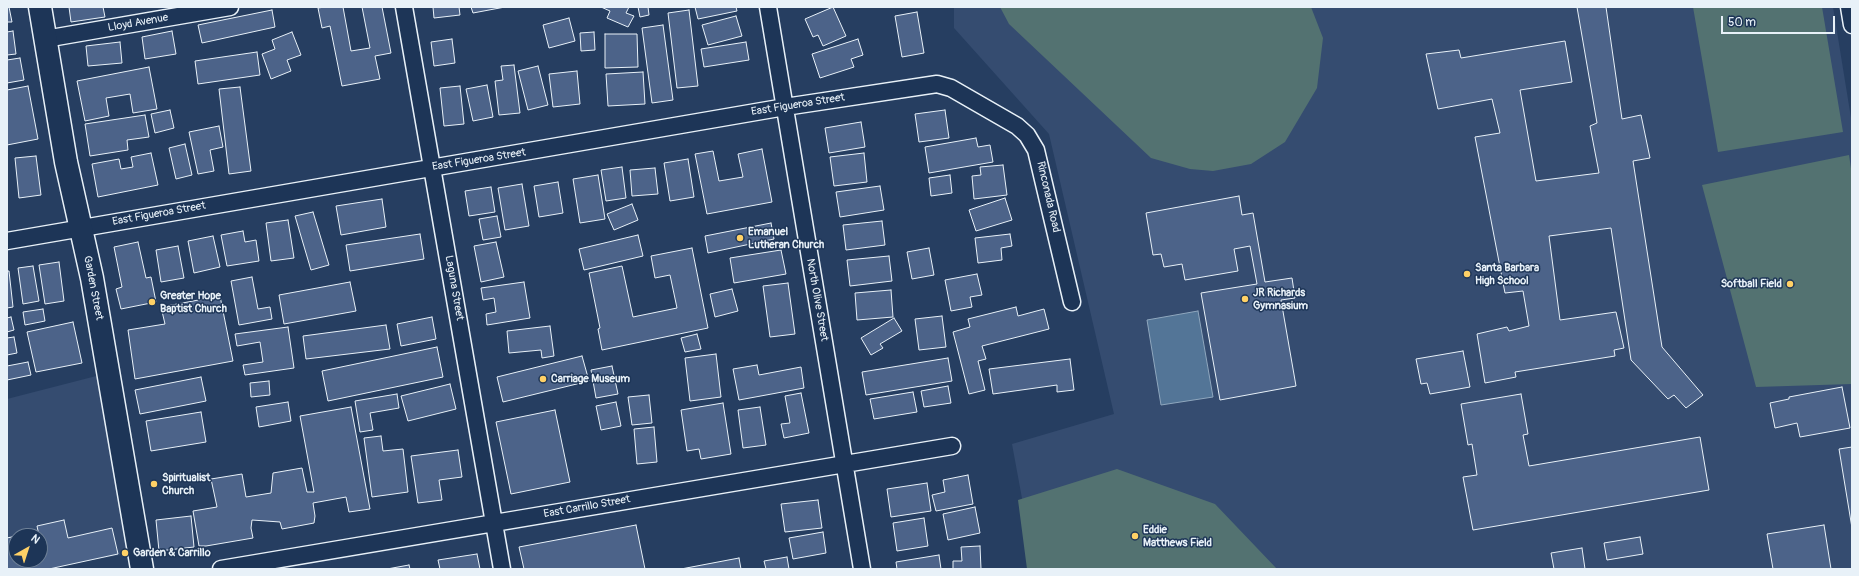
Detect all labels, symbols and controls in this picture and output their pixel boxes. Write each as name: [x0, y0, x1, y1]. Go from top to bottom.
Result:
scale bar: [1723, 8, 1837, 34]
street label: Lloyd Avenue: [107, 11, 169, 35]
text: 50 m: [1728, 15, 1756, 30]
street label: East Figueroa Street: [750, 91, 846, 119]
street label: East Figueroa Street: [431, 146, 527, 174]
street label: Rinconada Road: [1033, 160, 1063, 234]
street label: East Figueroa Street: [111, 199, 207, 229]
place label: Emanuel Lutheran Church: [748, 225, 824, 251]
marker: Emanuel Lutheran Church: [735, 233, 745, 243]
street label: Laguna Street: [442, 254, 466, 322]
street label: Garden Street: [80, 255, 106, 321]
street label: North Olive Street: [803, 258, 831, 342]
place label: Santa Barbara High School: [1475, 261, 1539, 287]
marker: Santa Barbara High School: [1462, 269, 1472, 279]
place label: Softball Field: [1721, 277, 1782, 291]
marker: Softball Field: [1785, 279, 1795, 289]
place label: JR Richards Gymnasium: [1253, 286, 1308, 312]
place label: Greater Hope Baptist Church: [160, 289, 227, 315]
marker: JR Richards Gymnasium: [1240, 294, 1250, 304]
marker: Greater Hope Baptist Church: [147, 297, 157, 307]
place label: Carriage Museum: [551, 372, 630, 386]
marker: Carriage Museum: [538, 374, 548, 384]
place label: Spiritualist Church: [162, 471, 210, 497]
marker: Spiritualist Church: [149, 479, 159, 489]
street label: East Carrillo Street: [543, 493, 631, 521]
place label: Eddie Matthews Field: [1143, 523, 1212, 549]
north arrow: [8, 528, 48, 568]
marker: Eddie Matthews Field: [1130, 531, 1140, 541]
text: N: [28, 532, 42, 546]
place label: Garden & Carrillo: [133, 546, 211, 560]
marker: Garden & Carrillo: [120, 548, 130, 558]

